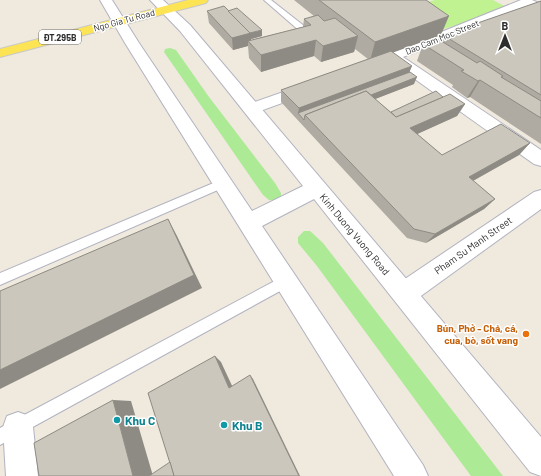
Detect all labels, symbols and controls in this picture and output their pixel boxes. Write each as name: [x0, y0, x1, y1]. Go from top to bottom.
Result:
street label: Ngo Gia Tu Road: [92, 7, 156, 33]
north arrow: [485, 16, 525, 56]
street label: Dao Cam Moc Street: [404, 17, 480, 57]
text: B: [502, 19, 509, 32]
road number: ĐT.295B: [39, 30, 81, 44]
street label: Kinh Duong Vuong Road: [317, 191, 393, 277]
street label: Pham Su Manh Street: [432, 213, 515, 276]
place label: Bún, Phở - Chả, cá, cua, bò, sốt vang: [437, 322, 518, 346]
marker: Bún, Phở - Chả, cá, cua, bò, sốt vang: [521, 329, 531, 339]
place label: Khu C: [125, 413, 155, 427]
marker: Khu C: [112, 415, 122, 425]
place label: Khu B: [232, 418, 262, 432]
marker: Khu B: [219, 420, 229, 430]

